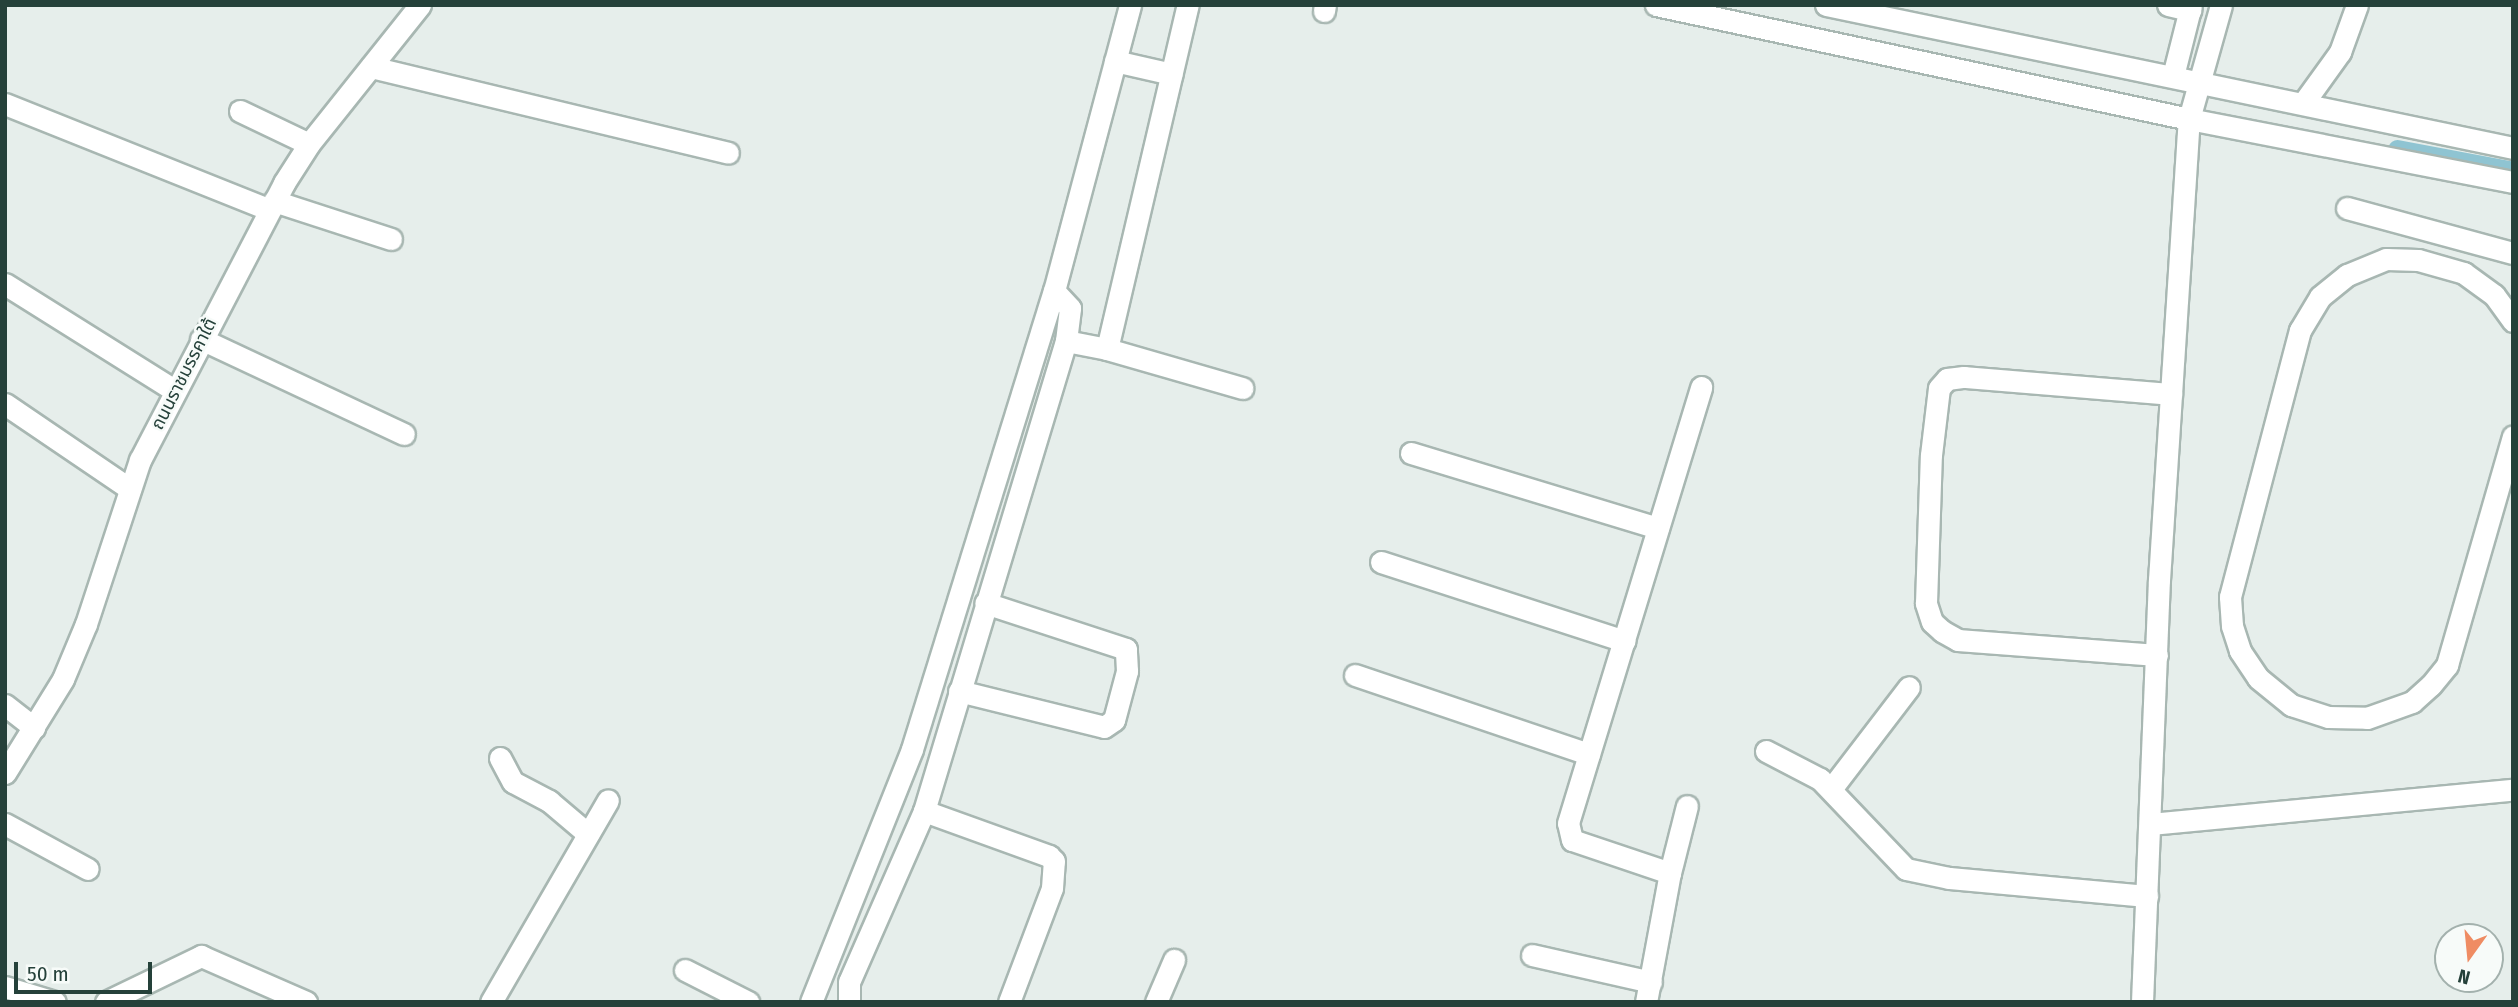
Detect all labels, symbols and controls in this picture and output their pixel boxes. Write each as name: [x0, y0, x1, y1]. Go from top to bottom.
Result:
street label: ถนนราชมรรคาใต้: [147, 315, 221, 433]
north arrow: [2434, 923, 2504, 993]
scale bar: [18, 948, 156, 992]
text: 50 m: [27, 961, 69, 987]
text: N: [2455, 964, 2472, 989]

